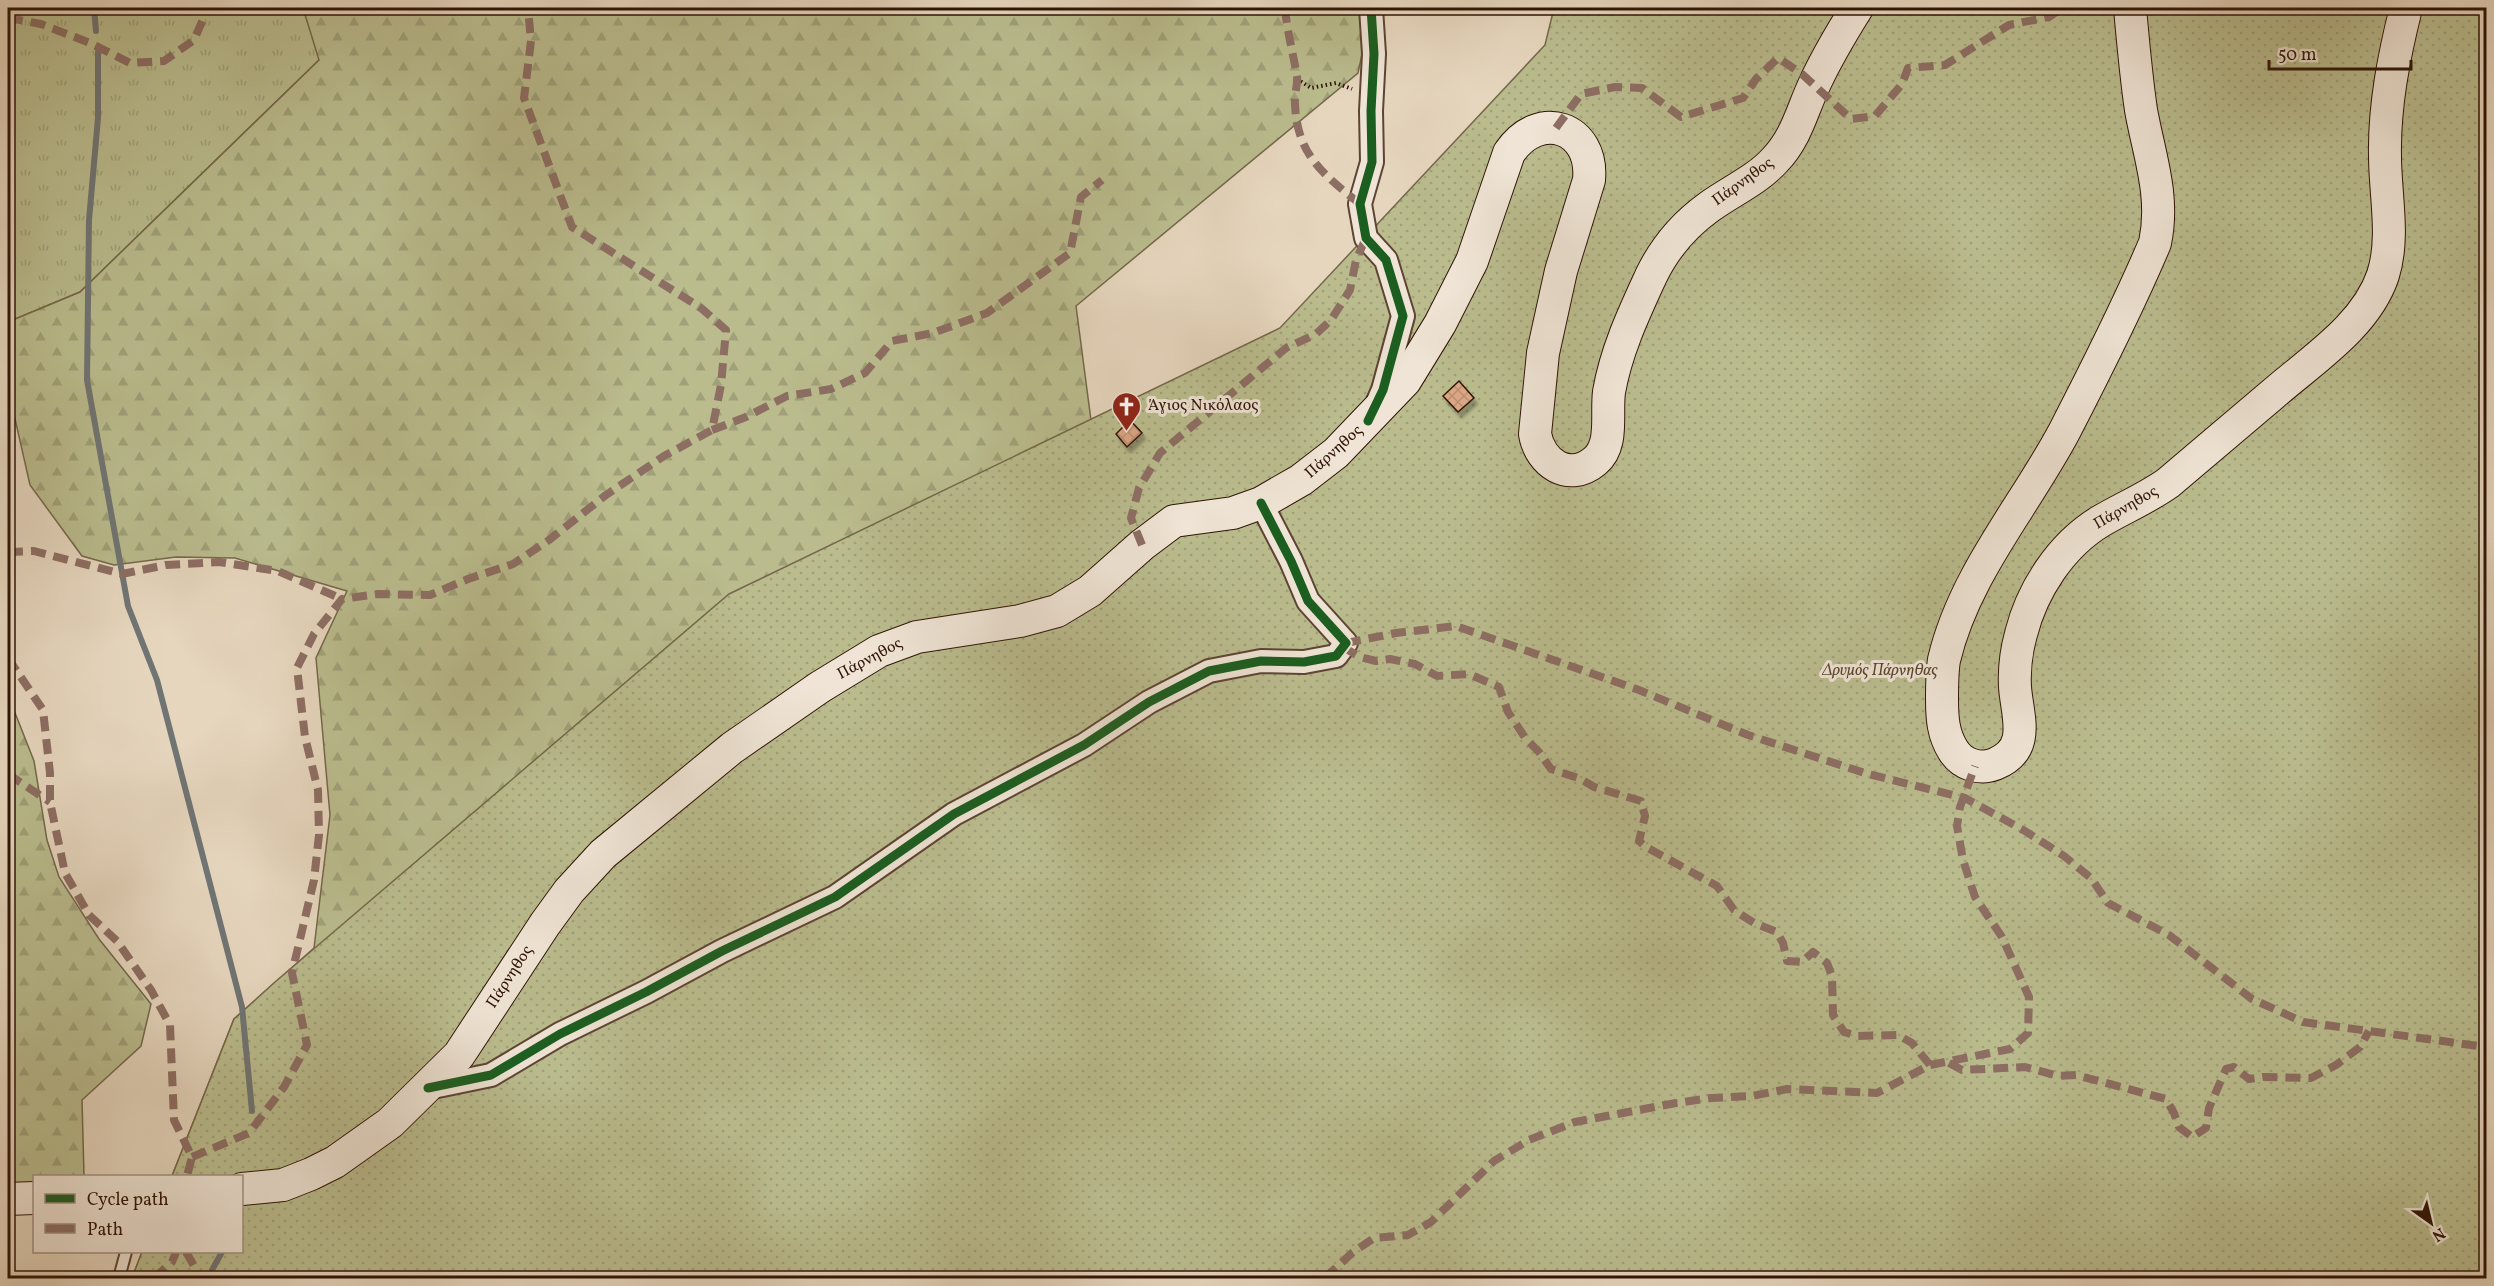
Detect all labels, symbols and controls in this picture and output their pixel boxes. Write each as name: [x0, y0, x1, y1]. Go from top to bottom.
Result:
scale bar: [2269, 33, 2412, 71]
text: 50 m: [2278, 43, 2317, 68]
street label: Πάρνηθος: [1708, 152, 1778, 212]
church icon: Άγιος Νικόλαος: [1111, 390, 1143, 432]
place label: Άγιος Νικόλαος: [1148, 395, 1258, 417]
street label: Πάρνηθος: [1300, 420, 1368, 484]
street label: Πάρνηθος: [2090, 481, 2162, 535]
street label: Πάρνηθος: [834, 633, 906, 685]
park label: Δρυμός Πάρνηθας: [1821, 660, 1938, 682]
street label: Πάρνηθος: [481, 941, 539, 1013]
legend: [33, 1175, 243, 1253]
text: Cycle path: [87, 1188, 169, 1213]
north arrow: [2401, 1193, 2461, 1253]
text: Path: [87, 1218, 123, 1243]
text: N: [2427, 1221, 2449, 1246]

